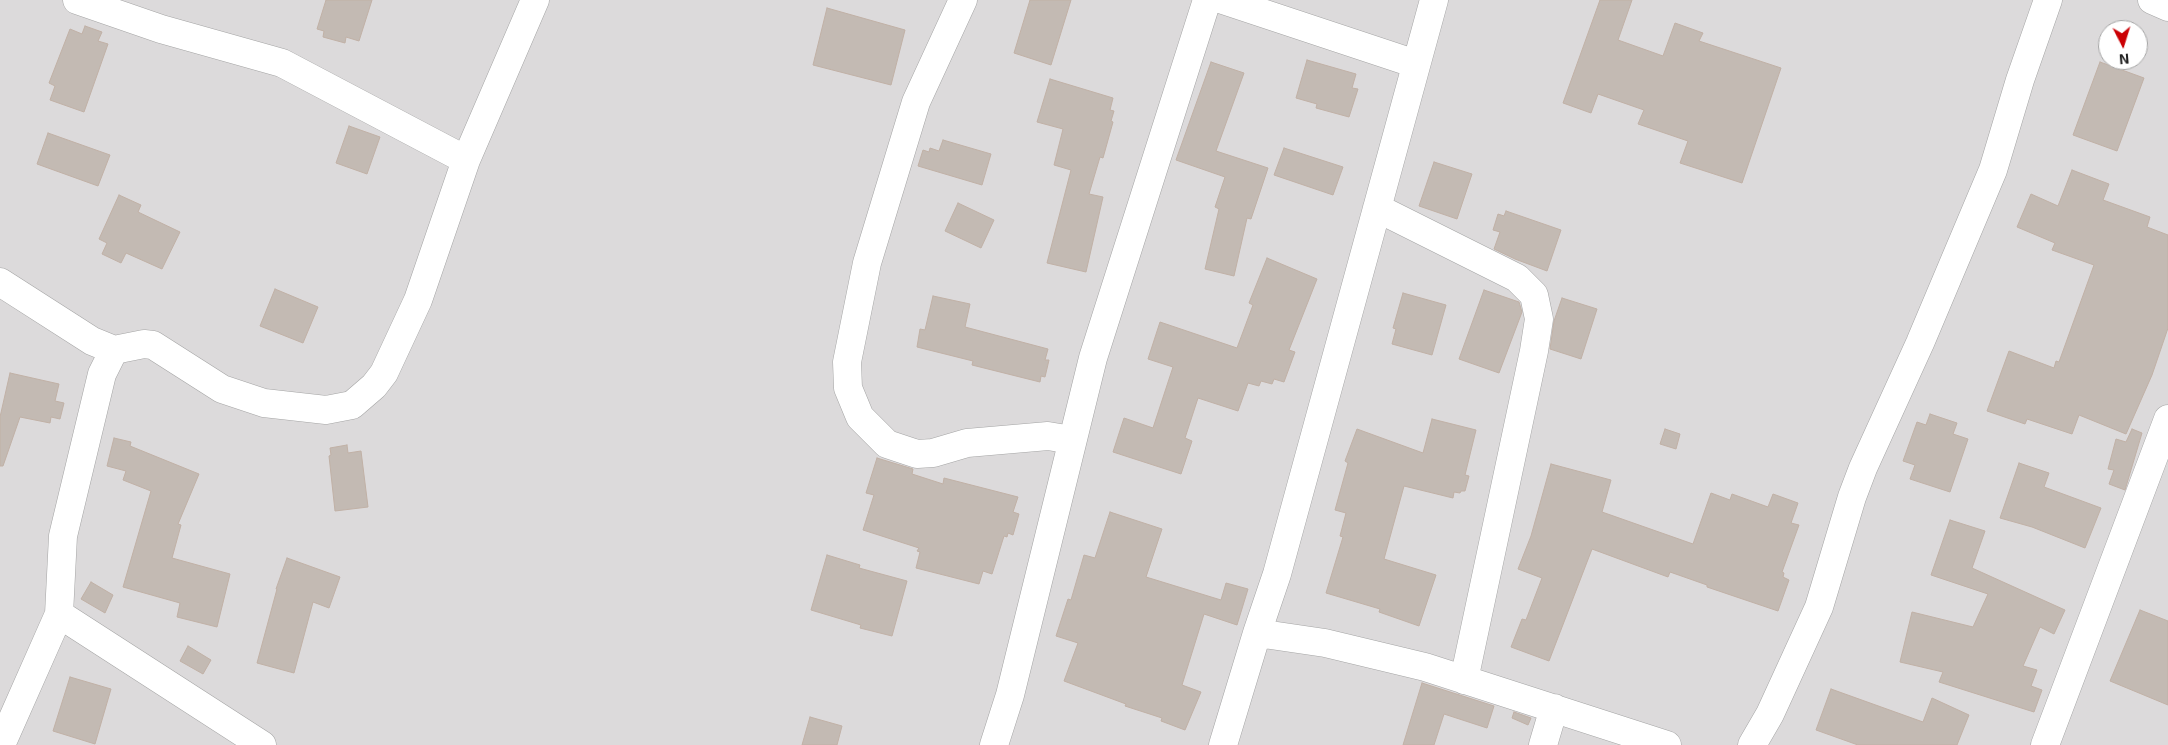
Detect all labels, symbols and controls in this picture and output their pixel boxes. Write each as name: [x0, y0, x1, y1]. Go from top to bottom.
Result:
north arrow: [2098, 20, 2148, 70]
text: N: [2118, 51, 2130, 68]

